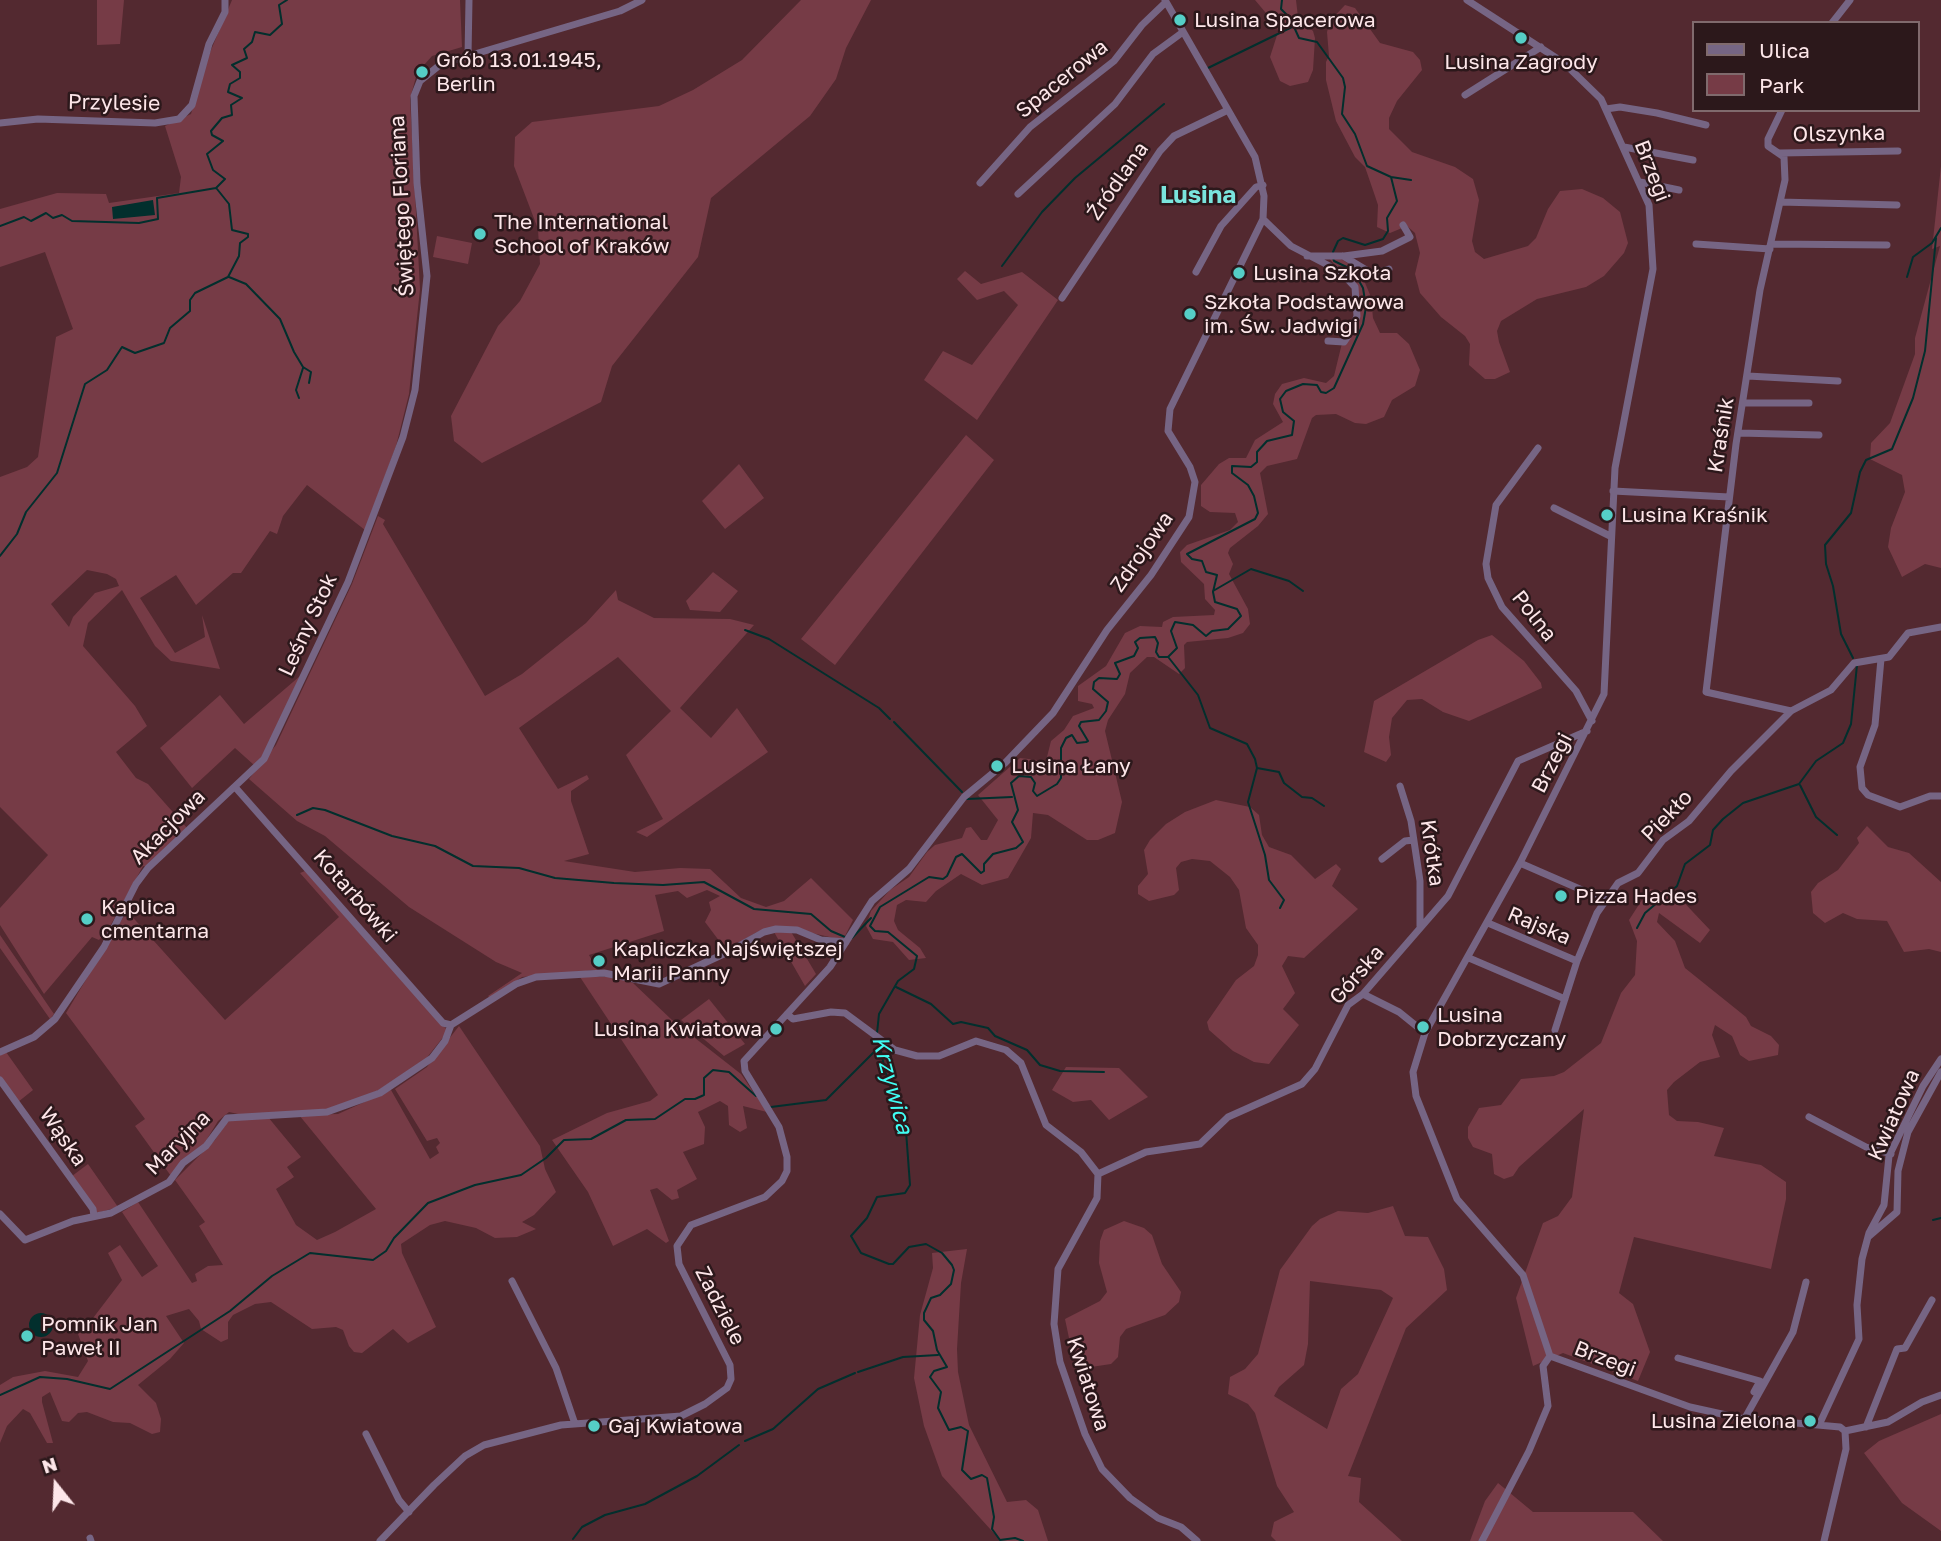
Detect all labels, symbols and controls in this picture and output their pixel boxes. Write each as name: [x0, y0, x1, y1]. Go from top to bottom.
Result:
place label: Lusina Spacerowa: [1194, 7, 1376, 33]
marker: Lusina Spacerowa: [1172, 12, 1188, 28]
legend: [1692, 21, 1920, 112]
marker: Lusina Zagrody: [1513, 30, 1529, 46]
street label: Spacerowa: [1011, 34, 1113, 124]
text: Ulica: [1759, 37, 1810, 63]
place label: Grób 13.01.1945, Berlin: [436, 47, 602, 97]
place label: Lusina Zagrody: [1444, 49, 1598, 75]
marker: Grób 13.01.1945, Berlin: [414, 64, 430, 80]
text: Park: [1759, 72, 1804, 98]
street label: Przylesie: [68, 90, 160, 116]
street label: Świętego Floriana: [385, 115, 419, 297]
street label: Olszynka: [1793, 121, 1885, 147]
street label: Źródlana: [1082, 137, 1154, 225]
street label: Brzegi: [1629, 137, 1675, 205]
district label: Lusina: [1160, 181, 1236, 209]
place label: The International School of Kraków: [494, 209, 669, 259]
marker: The International School of Kraków: [472, 226, 488, 242]
place label: Lusina Szkoła: [1253, 260, 1391, 286]
marker: Lusina Szkoła: [1231, 265, 1247, 281]
place label: Szkoła Podstawowa im. Św. Jadwigi: [1204, 289, 1404, 339]
marker: Szkoła Podstawowa im. Św. Jadwigi: [1182, 306, 1198, 322]
street label: Kraśnik: [1703, 396, 1739, 474]
place label: Lusina Kraśnik: [1621, 502, 1768, 528]
street label: Zdrojowa: [1105, 507, 1179, 597]
marker: Lusina Kraśnik: [1599, 507, 1615, 523]
street label: Leśny Stok: [273, 570, 343, 680]
street label: Polna: [1506, 586, 1562, 646]
street label: Brzegi: [1526, 729, 1578, 797]
place label: Lusina Łany: [1011, 753, 1131, 779]
marker: Lusina Łany: [989, 758, 1005, 774]
street label: Akacjowa: [125, 784, 211, 870]
street label: Piekło: [1636, 785, 1698, 847]
street label: Krótka: [1415, 818, 1449, 888]
street label: Kotarbówki: [308, 844, 402, 948]
place label: Pizza Hades: [1575, 883, 1697, 909]
marker: Pizza Hades: [1553, 888, 1569, 904]
place label: Kaplica cmentarna: [101, 894, 209, 944]
street label: Rajska: [1504, 901, 1574, 951]
marker: Kaplica cmentarna: [79, 911, 95, 927]
place label: Kapliczka Najświętszej Marii Panny: [613, 936, 843, 986]
street label: Górska: [1324, 940, 1390, 1010]
marker: Kapliczka Najświętszej Marii Panny: [591, 953, 607, 969]
place label: Lusina Dobrzyczany: [1437, 1002, 1566, 1052]
place label: Lusina Kwiatowa: [594, 1016, 762, 1042]
marker: Lusina Dobrzyczany: [1415, 1019, 1431, 1035]
marker: Lusina Kwiatowa: [768, 1021, 784, 1037]
water label: Krzywica: [866, 1033, 918, 1137]
street label: Kwiatowa: [1863, 1065, 1925, 1165]
street label: Wąska: [34, 1103, 92, 1171]
street label: Maryjna: [140, 1105, 216, 1181]
street label: Zadziele: [690, 1263, 750, 1349]
place label: Pomnik Jan Paweł II: [41, 1311, 158, 1361]
marker: Pomnik Jan Paweł II: [19, 1328, 35, 1344]
street label: Kwiatowa: [1061, 1334, 1115, 1434]
street label: Brzegi: [1571, 1336, 1639, 1382]
place label: Lusina Zielona: [1651, 1408, 1796, 1434]
place label: Gaj Kwiatowa: [608, 1413, 743, 1439]
marker: Lusina Zielona: [1802, 1413, 1818, 1429]
marker: Gaj Kwiatowa: [586, 1418, 602, 1434]
north arrow: [21, 1450, 91, 1520]
text: N: [39, 1451, 60, 1478]

